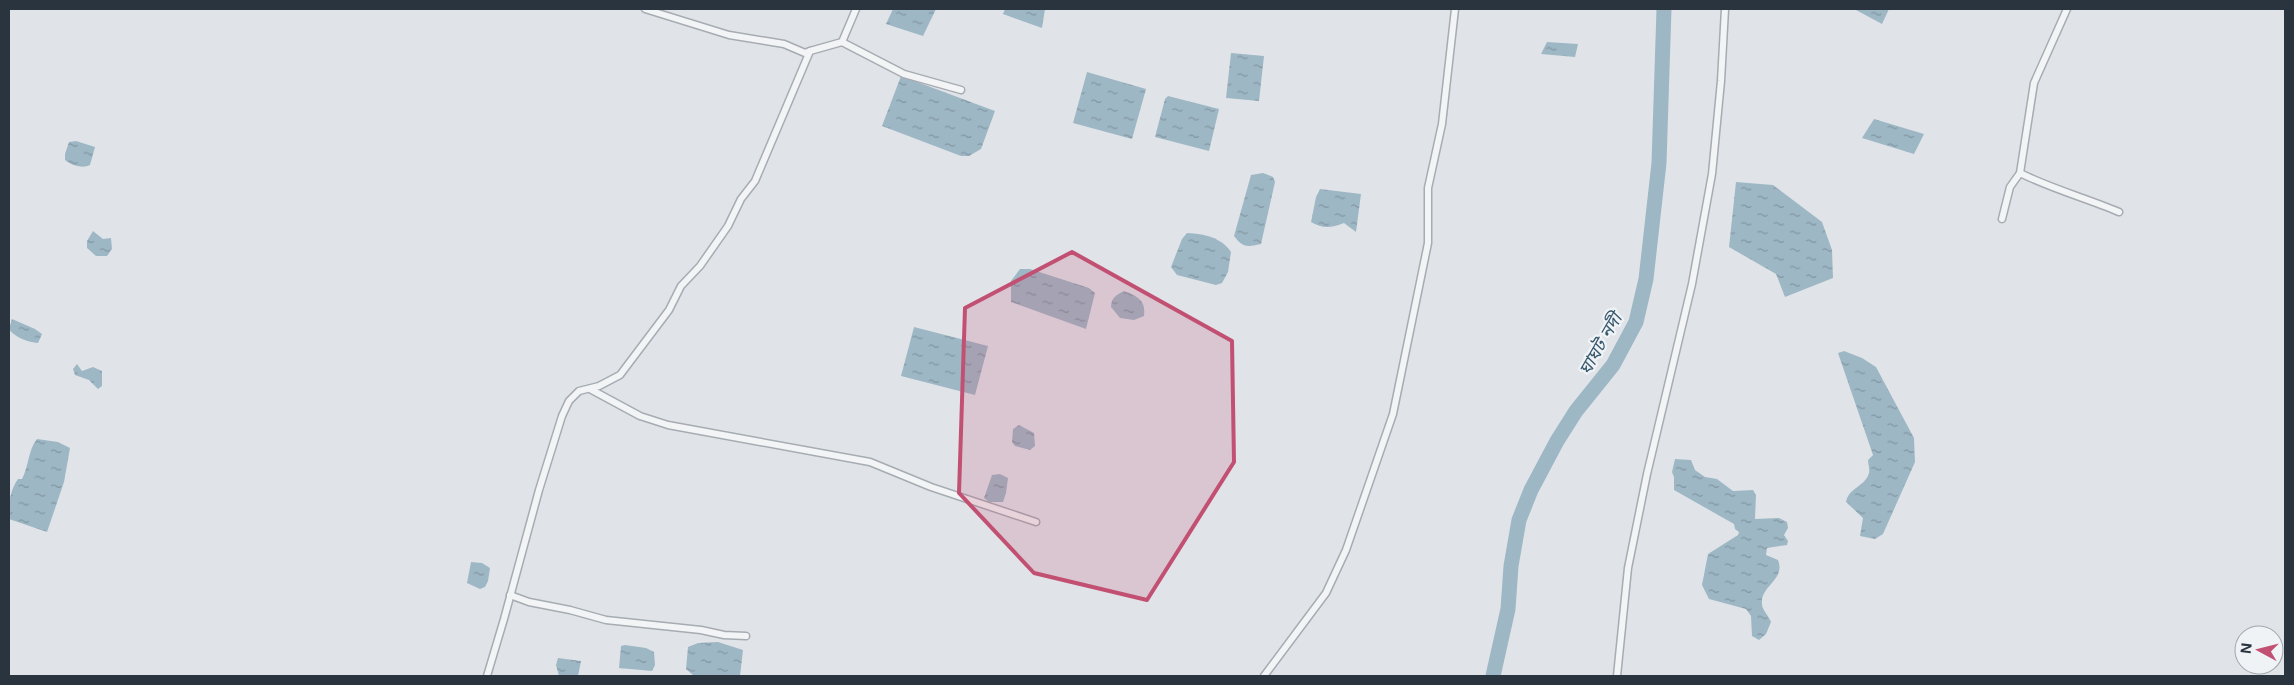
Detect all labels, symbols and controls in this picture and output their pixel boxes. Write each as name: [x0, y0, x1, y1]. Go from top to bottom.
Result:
water label: ঘাঘট নদী: [1574, 307, 1628, 379]
north arrow: [2234, 625, 2284, 675]
text: N: [2237, 642, 2255, 655]

